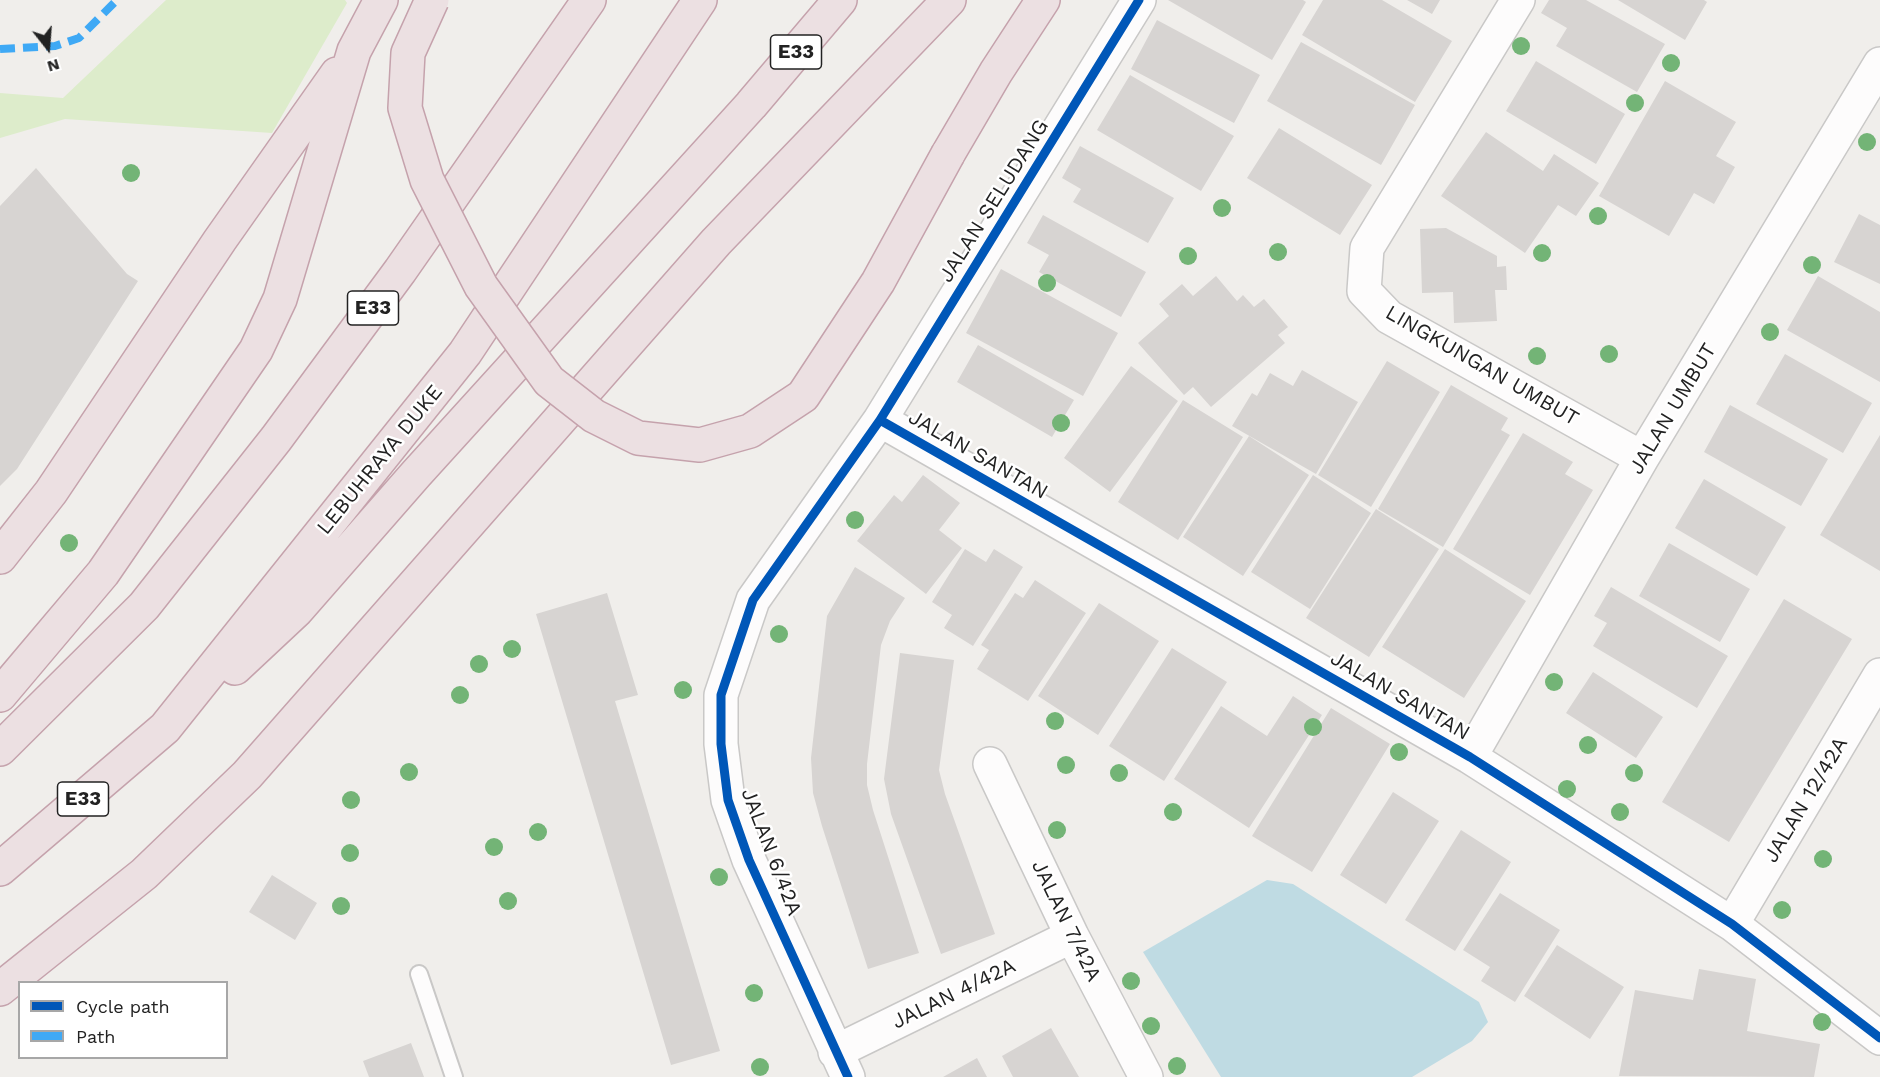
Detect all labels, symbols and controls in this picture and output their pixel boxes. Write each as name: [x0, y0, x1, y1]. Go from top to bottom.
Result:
north arrow: [18, 18, 78, 78]
road number: E33: [770, 35, 822, 69]
text: N: [45, 55, 62, 77]
street label: JALAN SELUDANG: [934, 115, 1054, 287]
road number: E33: [348, 291, 398, 325]
street label: LINGKUNGAN UMBUT: [1381, 300, 1583, 432]
street label: JALAN UMBUT: [1624, 339, 1722, 479]
street label: LEBUHRAYA DUKE: [312, 380, 448, 540]
street label: JALAN SANTAN: [904, 405, 1052, 505]
street label: JALAN SANTAN: [1326, 646, 1474, 746]
street label: JALAN 12/42A: [1759, 733, 1853, 867]
road number: E33: [58, 782, 109, 816]
street label: JALAN 6/42A: [735, 785, 807, 919]
street label: JALAN 7/42A: [1026, 856, 1106, 986]
street label: JALAN 4/42A: [888, 953, 1020, 1035]
legend: [18, 981, 228, 1059]
text: Cycle path: [76, 996, 170, 1017]
text: Path: [76, 1026, 116, 1047]

